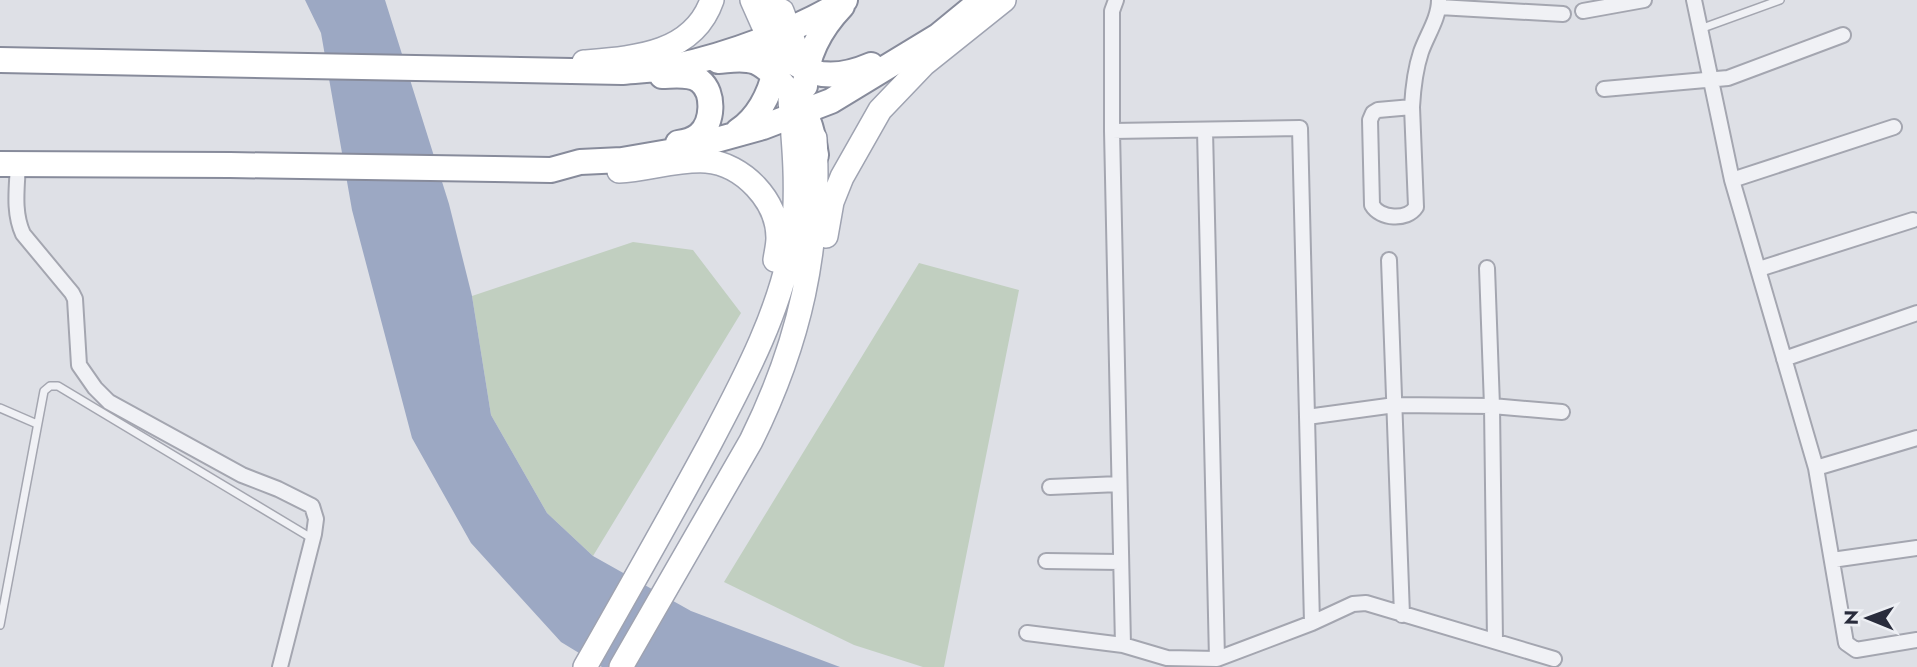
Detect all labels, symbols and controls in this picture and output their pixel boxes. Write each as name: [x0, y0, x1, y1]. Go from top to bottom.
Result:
north arrow: [1833, 583, 1903, 653]
text: N: [1838, 610, 1865, 625]

